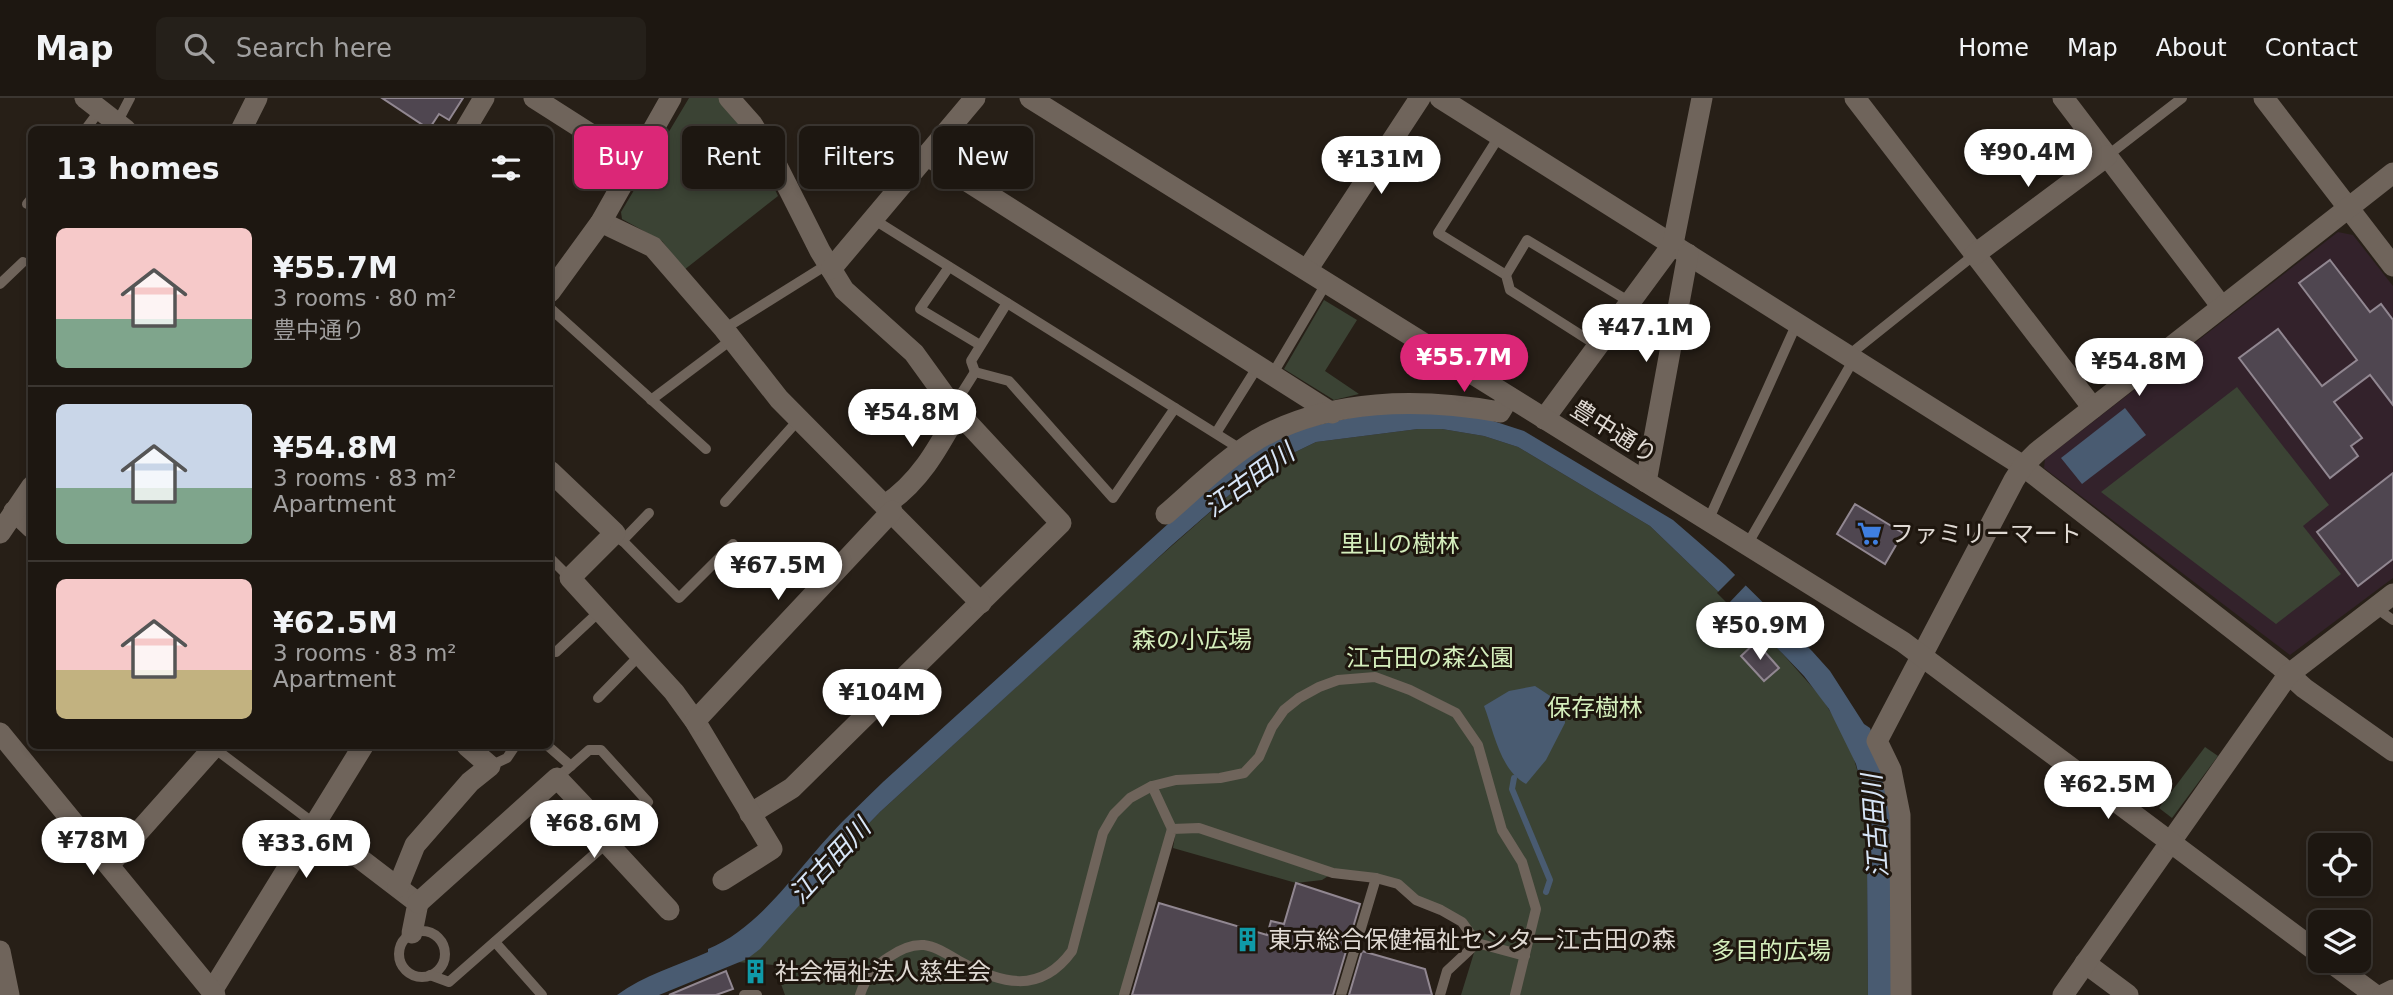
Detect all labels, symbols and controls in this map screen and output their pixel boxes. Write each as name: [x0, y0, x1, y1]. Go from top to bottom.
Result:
search box: [156, 17, 646, 80]
text: Map: [35, 29, 114, 68]
icon: search: [180, 29, 218, 67]
text: Search here: [236, 33, 392, 63]
text: Home: [1958, 34, 2029, 62]
text: Map: [2067, 34, 2118, 62]
text: About: [2156, 34, 2227, 62]
text: Contact: [2265, 34, 2358, 62]
chip: Buy: [574, 126, 668, 189]
chip: Rent: [682, 126, 785, 189]
chip: Filters: [799, 126, 919, 189]
chip: New: [933, 126, 1033, 189]
pin: ¥90.4M: [1971, 130, 2085, 189]
pin: ¥131M: [1332, 136, 1430, 196]
text: ¥90.4M: [1980, 139, 2076, 165]
text: ¥131M: [1338, 146, 1424, 172]
icon: filters: [487, 149, 525, 187]
text: 13 homes: [56, 151, 220, 186]
text: ¥55.7M: [273, 250, 398, 285]
icon: home: [112, 256, 196, 340]
text: 3 rooms · 80 m²: [273, 285, 457, 311]
pin: ¥47.1M: [1589, 304, 1703, 364]
text: ¥47.1M: [1598, 314, 1694, 340]
text: 豊中通り: [273, 317, 365, 343]
pin: ¥55.7M: [1407, 334, 1521, 394]
pin: ¥54.8M: [2082, 338, 2196, 398]
text: ¥55.7M: [1416, 344, 1512, 370]
text: ¥54.8M: [2091, 348, 2187, 374]
pin: ¥54.8M: [855, 390, 969, 449]
street label: 豊中通り: [1566, 395, 1662, 469]
text: ¥54.8M: [864, 399, 960, 425]
text: ¥54.8M: [273, 430, 398, 465]
icon: home: [112, 432, 196, 516]
water label: 江古田川: [1198, 436, 1302, 523]
text: 3 rooms · 83 m²: [273, 465, 457, 491]
text: Apartment: [273, 491, 396, 517]
supermarket icon: ファミリーマート: [1856, 520, 1884, 548]
place label: ファミリーマート: [1890, 520, 2082, 548]
park label: 里山の樹林: [1340, 530, 1460, 558]
pin: ¥67.5M: [721, 542, 835, 602]
text: ¥67.5M: [730, 552, 826, 578]
pin: ¥50.9M: [1703, 602, 1817, 662]
text: ¥62.5M: [273, 605, 398, 640]
icon: home: [112, 607, 196, 691]
text: ¥50.9M: [1712, 612, 1808, 638]
park label: 森の小広場: [1132, 626, 1252, 654]
text: 3 rooms · 83 m²: [273, 640, 457, 666]
park label: 江古田の森公園: [1346, 644, 1514, 672]
text: Apartment: [273, 666, 396, 692]
pin: ¥104M: [833, 670, 931, 729]
text: ¥104M: [839, 679, 925, 705]
park label: 保存樹林: [1547, 694, 1643, 722]
pin: ¥62.5M: [2051, 762, 2165, 821]
water label: 江古田川: [1856, 770, 1894, 879]
text: ¥62.5M: [2060, 771, 2156, 797]
pin: ¥68.6M: [537, 800, 651, 860]
text: ¥68.6M: [546, 810, 642, 836]
water label: 江古田川: [784, 811, 878, 909]
pin: ¥78M: [52, 818, 134, 877]
pin: ¥33.6M: [249, 820, 363, 880]
text: ¥78M: [58, 827, 128, 853]
text: ¥33.6M: [258, 830, 354, 856]
map controls: [2308, 833, 2371, 973]
button: locate: [2308, 833, 2371, 896]
button: layers: [2308, 910, 2371, 973]
building icon: 東京総合保健福祉センター江古田の森: [1234, 926, 1262, 954]
place label: 東京総合保健福祉センター江古田の森: [1268, 926, 1676, 954]
park label: 多目的広場: [1711, 937, 1831, 965]
building icon: 社会福祉法人慈生会: [741, 958, 769, 986]
place label: 社会福祉法人慈生会: [775, 958, 991, 986]

